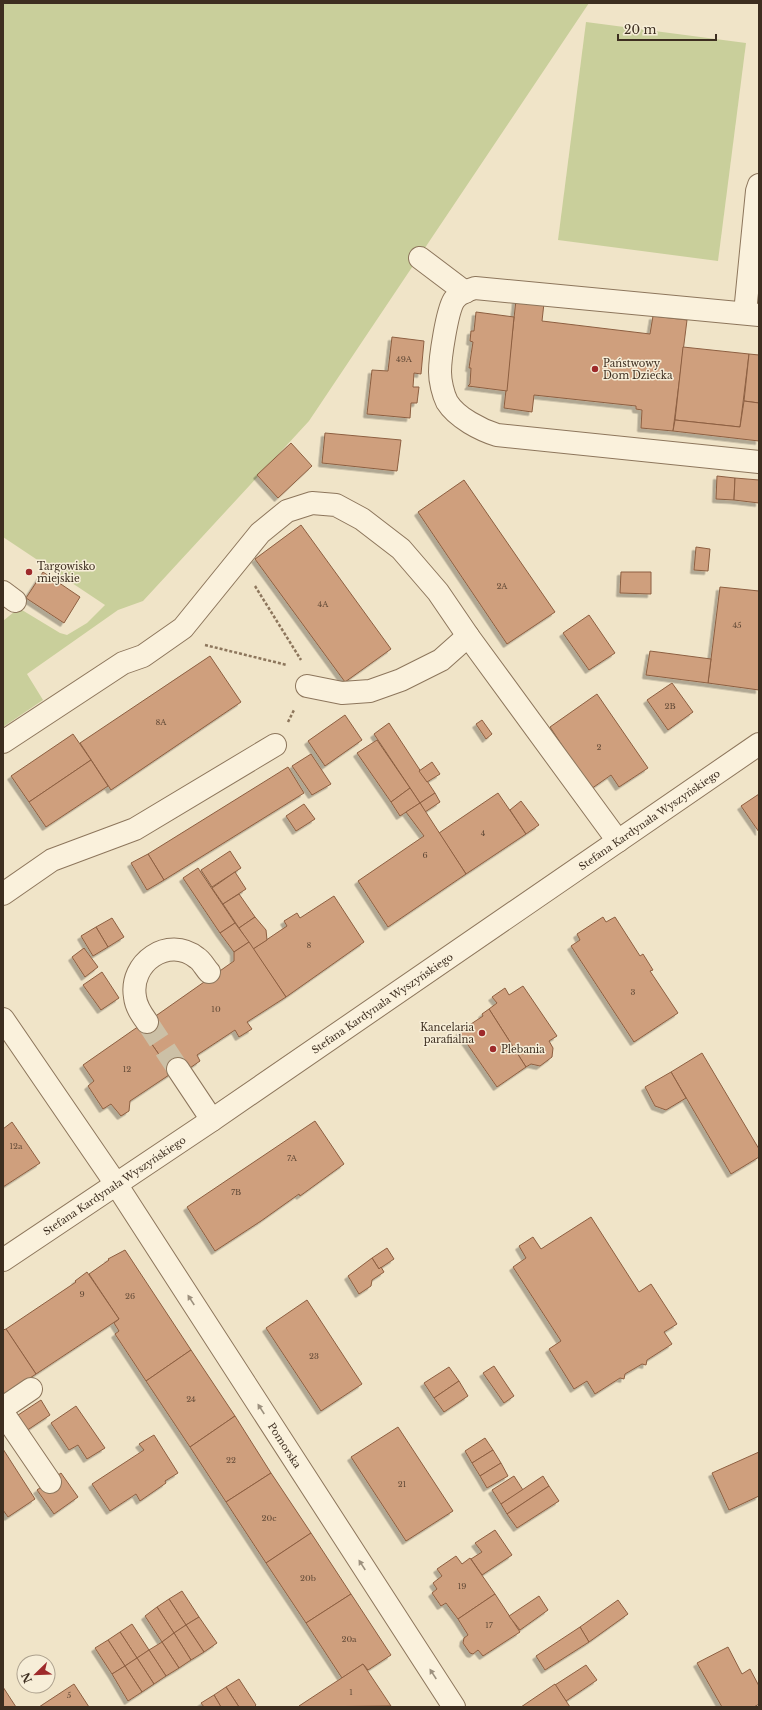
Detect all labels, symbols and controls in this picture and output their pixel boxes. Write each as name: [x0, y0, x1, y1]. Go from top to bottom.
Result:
scale bar: [618, 16, 716, 42]
text: 20 m: [624, 22, 656, 37]
house number: 49A: [396, 354, 413, 364]
place label: Państwowy Dom Dziecka: [603, 357, 673, 382]
marker: Państwowy Dom Dziecka: [590, 364, 600, 374]
place label: Targowisko miejskie: [37, 560, 96, 585]
marker: Targowisko miejskie: [24, 567, 34, 577]
house number: 2A: [496, 581, 508, 591]
house number: 4A: [318, 599, 329, 609]
house number: 45: [732, 620, 742, 630]
house number: 2B: [664, 701, 676, 711]
house number: 8A: [155, 717, 167, 727]
house number: 2: [597, 742, 602, 752]
street label: Stefana Kardynała Wyszyńskiego: [576, 766, 723, 873]
house number: 4: [481, 828, 486, 838]
house number: 6: [422, 850, 428, 860]
house number: 8: [307, 940, 312, 950]
street label: Stefana Kardynała Wyszyńskiego: [309, 950, 456, 1056]
house number: 3: [631, 987, 636, 997]
house number: 10: [211, 1004, 221, 1014]
place label: Kancelaria parafialna: [420, 1021, 474, 1046]
marker: Kancelaria parafialna: [477, 1028, 487, 1038]
place label: Plebania: [501, 1043, 545, 1056]
marker: Plebania: [488, 1044, 498, 1054]
house number: 12: [123, 1064, 131, 1074]
street label: Stefana Kardynała Wyszyńskiego: [41, 1133, 189, 1238]
house number: 12a: [10, 1141, 23, 1151]
house number: 7A: [287, 1153, 298, 1163]
house number: 7B: [231, 1187, 241, 1197]
house number: 9: [79, 1289, 85, 1299]
house number: 26: [125, 1291, 135, 1301]
one-way arrow: [187, 1294, 194, 1306]
house number: 23: [309, 1351, 319, 1361]
house number: 24: [186, 1394, 196, 1404]
one-way arrow: [257, 1404, 265, 1414]
street label: Pomorska: [265, 1420, 304, 1471]
house number: 22: [226, 1455, 236, 1465]
house number: 21: [398, 1479, 407, 1489]
house number: 20c: [262, 1513, 277, 1523]
one-way arrow: [358, 1560, 366, 1570]
house number: 20b: [300, 1573, 316, 1583]
house number: 19: [458, 1581, 466, 1591]
house number: 17: [485, 1620, 494, 1630]
house number: 20a: [341, 1634, 357, 1644]
north arrow: [16, 1654, 56, 1694]
one-way arrow: [429, 1669, 437, 1679]
text: N: [18, 1670, 35, 1685]
house number: 1: [349, 1687, 353, 1697]
house number: 5: [67, 1690, 72, 1700]

